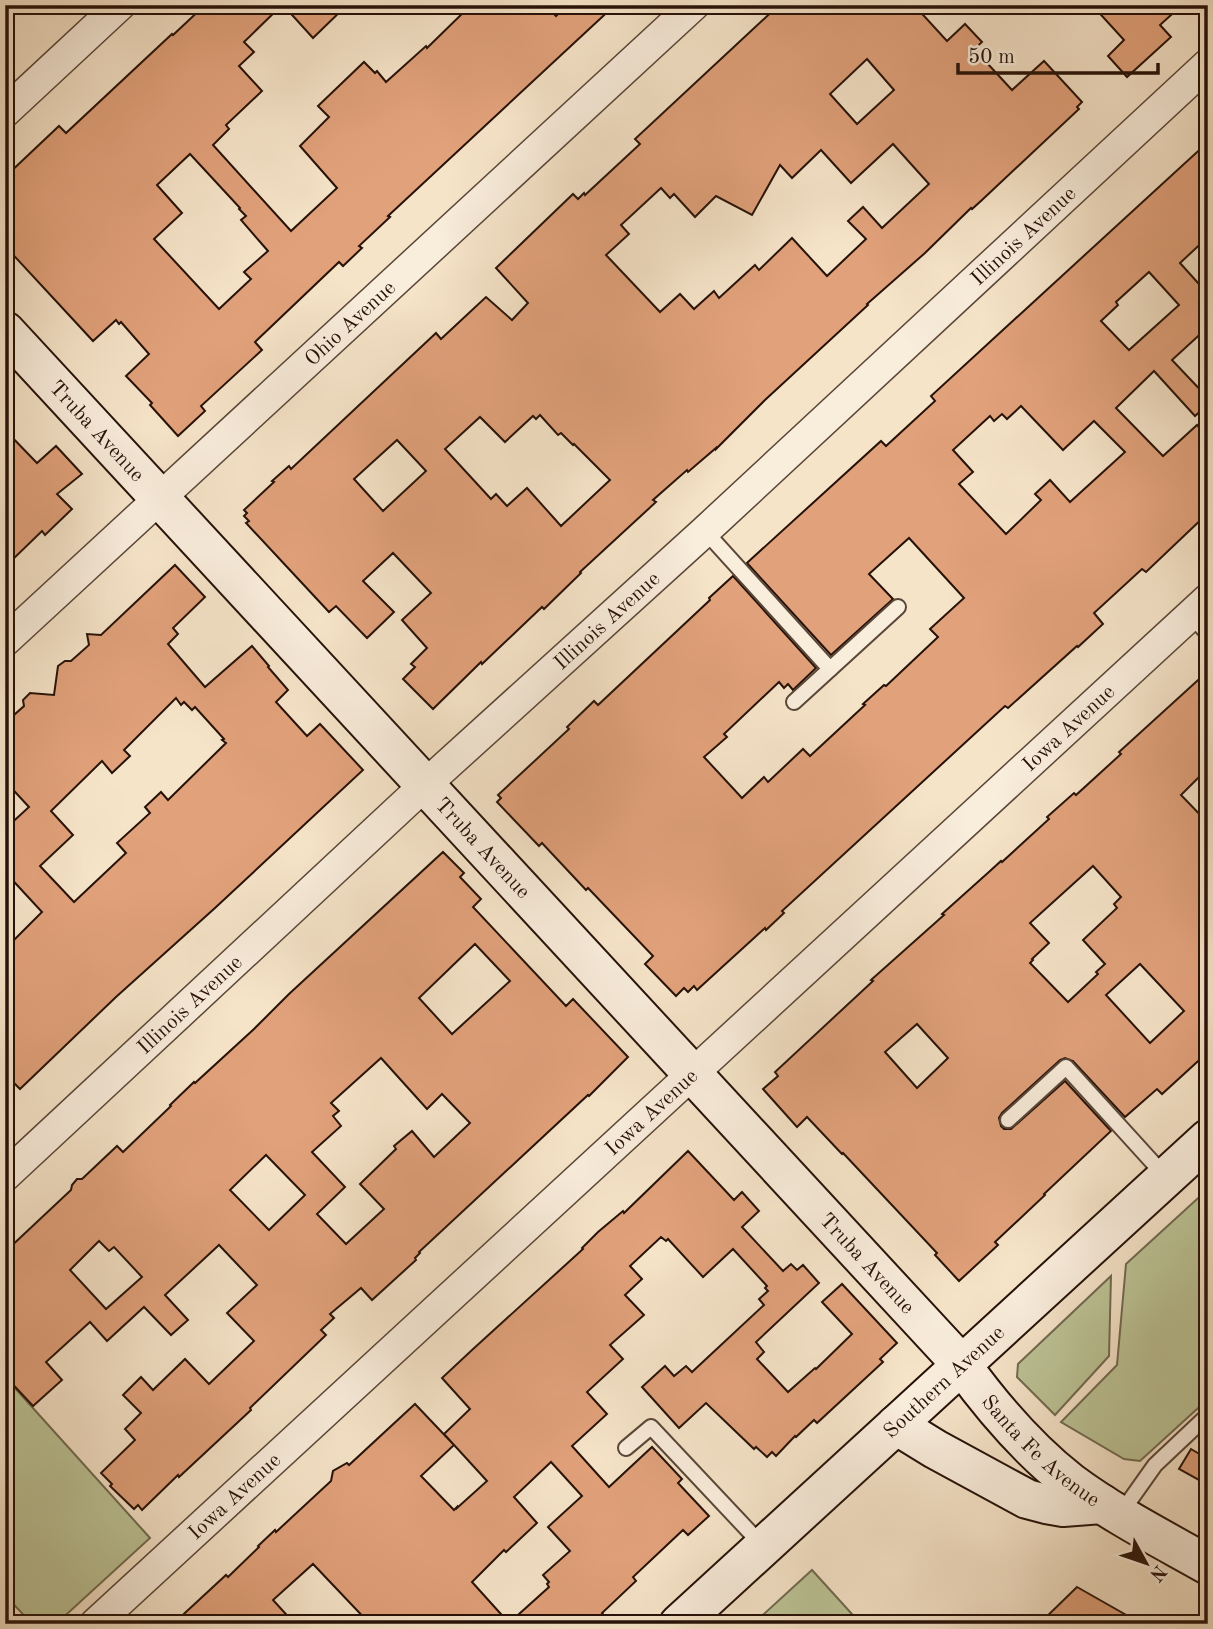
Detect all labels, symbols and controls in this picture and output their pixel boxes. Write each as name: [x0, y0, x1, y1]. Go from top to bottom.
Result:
scale bar: [958, 32, 1157, 76]
text: 50 m: [968, 47, 1015, 68]
street label: Illinois Avenue: [968, 183, 1081, 290]
street label: Ohio Avenue: [301, 277, 400, 371]
street label: Truba Avenue: [45, 378, 148, 486]
street label: Illinois Avenue: [551, 568, 664, 674]
street label: Iowa Avenue: [1019, 682, 1119, 776]
street label: Truba Avenue: [431, 794, 533, 903]
street label: Illinois Avenue: [134, 952, 247, 1059]
street label: Iowa Avenue: [602, 1066, 702, 1160]
street label: Truba Avenue: [815, 1210, 918, 1318]
street label: Southern Avenue: [880, 1322, 1009, 1443]
street label: Santa Fe Avenue: [977, 1392, 1103, 1511]
street label: Iowa Avenue: [185, 1450, 285, 1544]
north arrow: [1112, 1528, 1182, 1598]
text: N: [1145, 1561, 1169, 1584]

